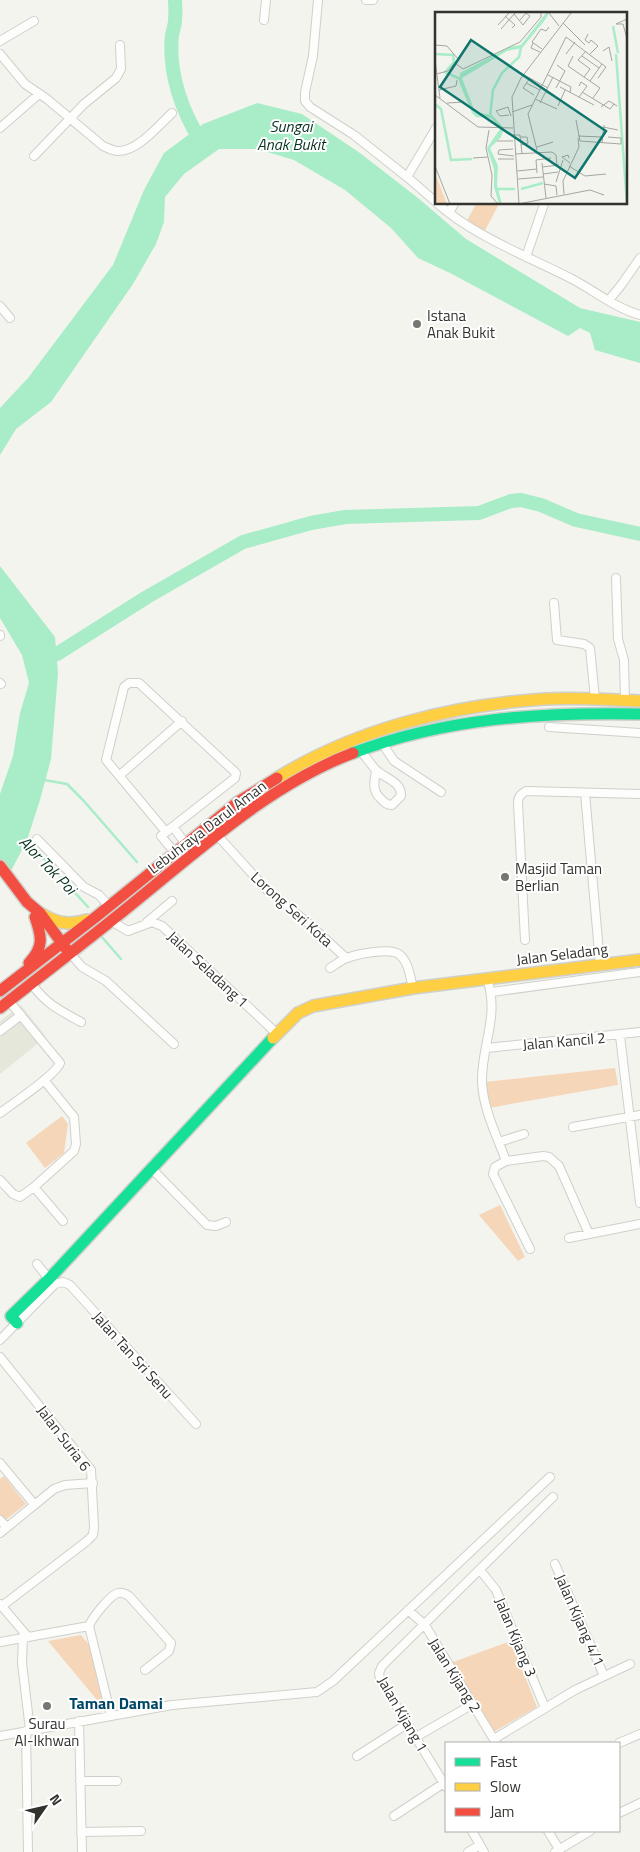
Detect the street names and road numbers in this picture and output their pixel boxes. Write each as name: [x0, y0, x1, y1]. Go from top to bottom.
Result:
street label: Lebuhraya Darul Aman: [143, 775, 271, 879]
street label: Lorong Seri Kota: [246, 866, 339, 952]
street label: Jalan Seladang 1: [162, 925, 254, 1013]
street label: Jalan Seladang: [515, 937, 609, 971]
street label: Jalan Kancil 2: [522, 1026, 606, 1056]
street label: Jalan Tan Sri Senu: [87, 1306, 179, 1404]
street label: Jalan Suria 6: [31, 1400, 97, 1476]
street label: Jalan Kijang 4/1: [549, 1570, 611, 1670]
street label: Jalan Kijang 3: [489, 1594, 543, 1680]
street label: Jalan Kijang 2: [423, 1633, 487, 1717]
street label: Jalan Kijang 1: [372, 1672, 434, 1756]

